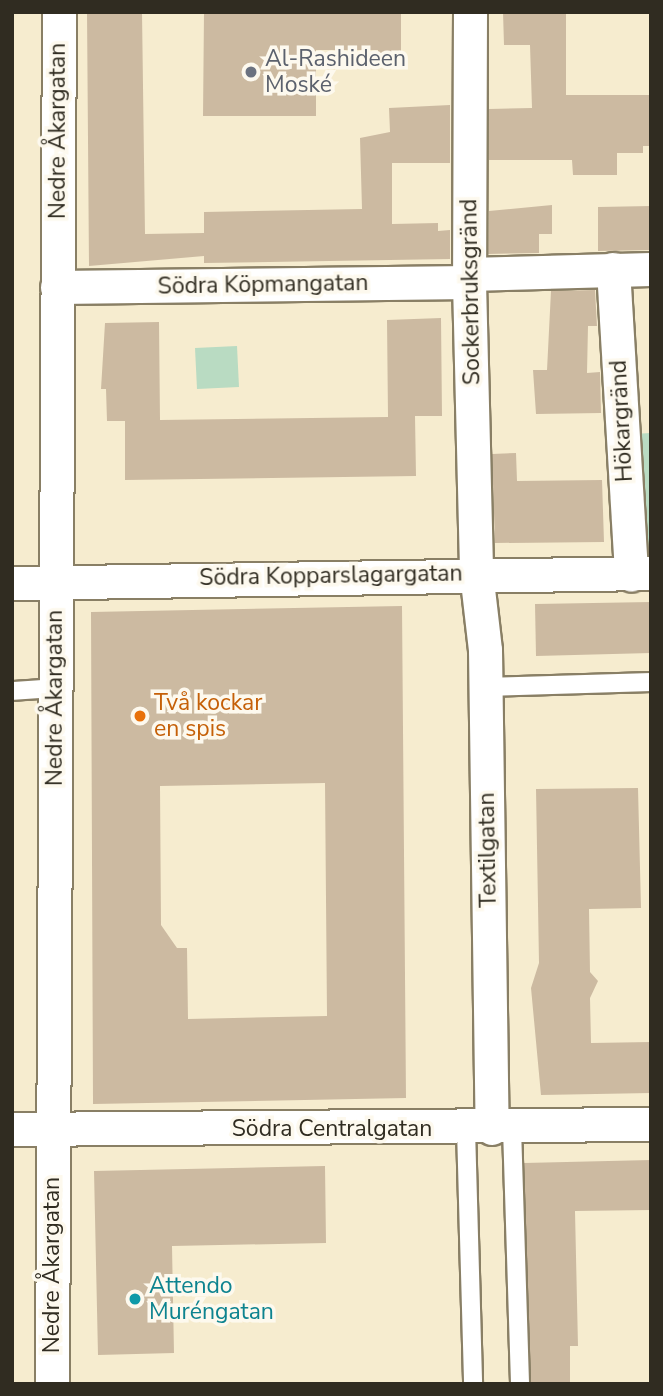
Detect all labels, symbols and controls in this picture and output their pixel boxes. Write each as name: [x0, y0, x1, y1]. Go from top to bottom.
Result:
street label: Nedre Åkargatan: [44, 43, 72, 219]
place label: Al-Rashideen Moské: [265, 45, 406, 99]
marker: Al-Rashideen Moské: [243, 64, 259, 80]
street label: Sockerbruksgränd: [456, 199, 486, 385]
street label: Södra Köpmangatan: [157, 269, 369, 301]
street label: Hökargränd: [605, 359, 639, 483]
street label: Södra Kopparslagargatan: [199, 560, 463, 592]
street label: Nedre Åkargatan: [41, 610, 69, 786]
place label: Två kockar en spis: [154, 689, 263, 743]
marker: Två kockar en spis: [132, 708, 148, 724]
street label: Textilgatan: [473, 792, 503, 908]
street label: Södra Centralgatan: [232, 1115, 432, 1143]
street label: Nedre Åkargatan: [38, 1177, 66, 1353]
place label: Attendo Muréngatan: [149, 1272, 274, 1326]
marker: Attendo Muréngatan: [127, 1291, 143, 1307]

